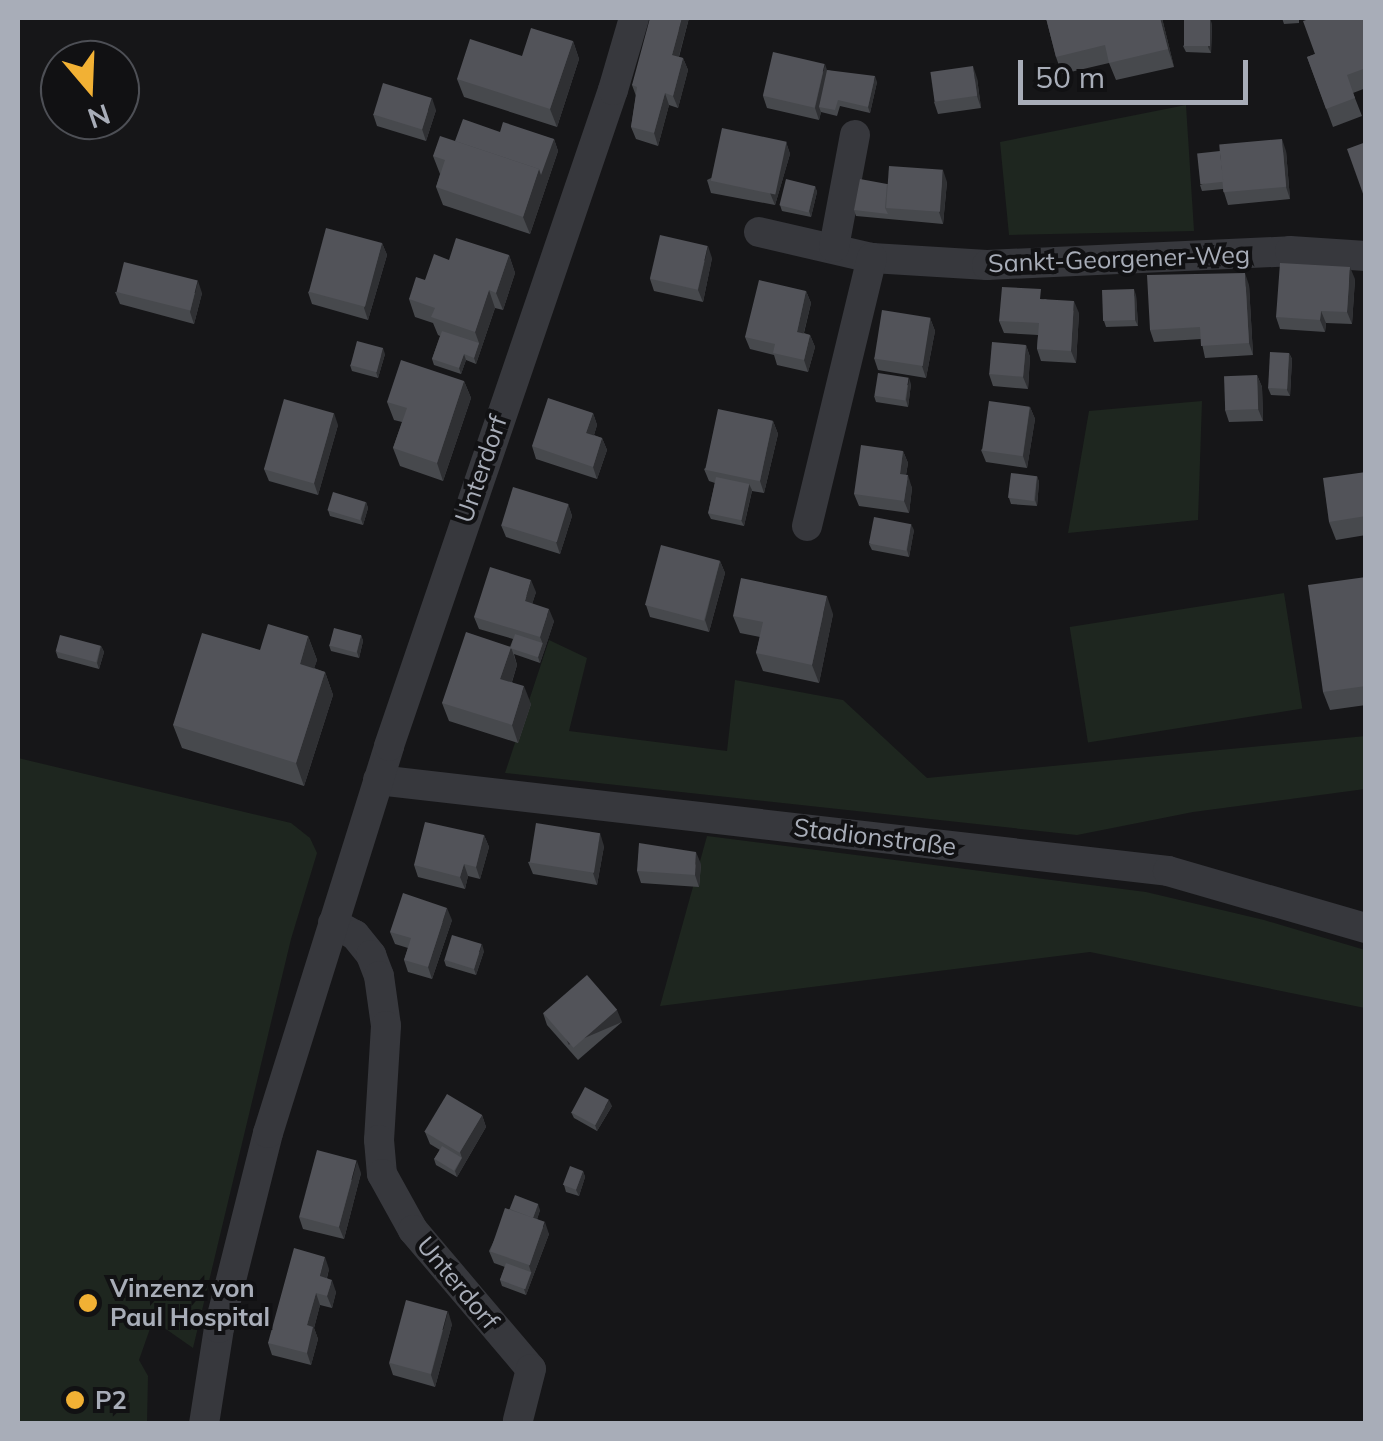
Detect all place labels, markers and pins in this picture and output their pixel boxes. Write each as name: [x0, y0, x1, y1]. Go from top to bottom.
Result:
place label: Vinzenz von Paul Hospital: [110, 1274, 270, 1333]
marker: Vinzenz von Paul Hospital: [75, 1290, 101, 1316]
place label: P2: [95, 1385, 127, 1415]
marker: P2: [64, 1389, 86, 1411]

